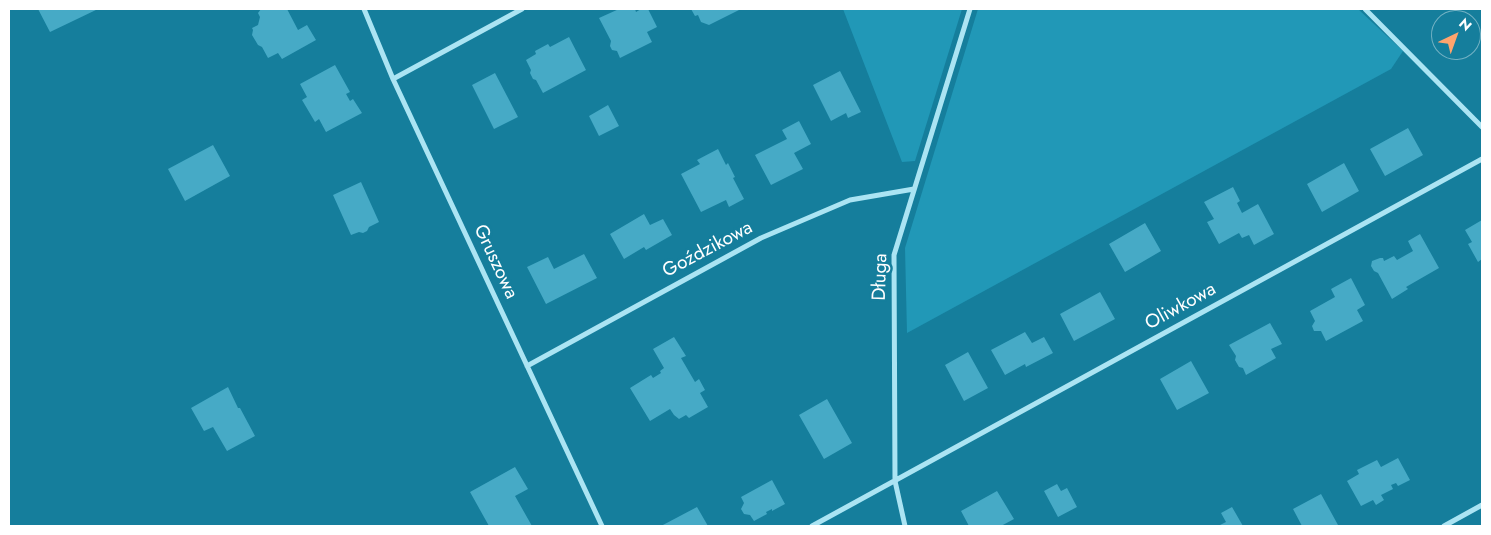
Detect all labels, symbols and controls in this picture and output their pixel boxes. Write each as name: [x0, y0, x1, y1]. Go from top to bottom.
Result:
north arrow: [1431, 10, 1481, 60]
text: N: [1455, 13, 1476, 36]
street label: Goździkowa: [659, 217, 757, 283]
street label: Gruszowa: [468, 221, 522, 303]
street label: Długa: [869, 253, 893, 301]
street label: Oliwkowa: [1142, 278, 1220, 336]

